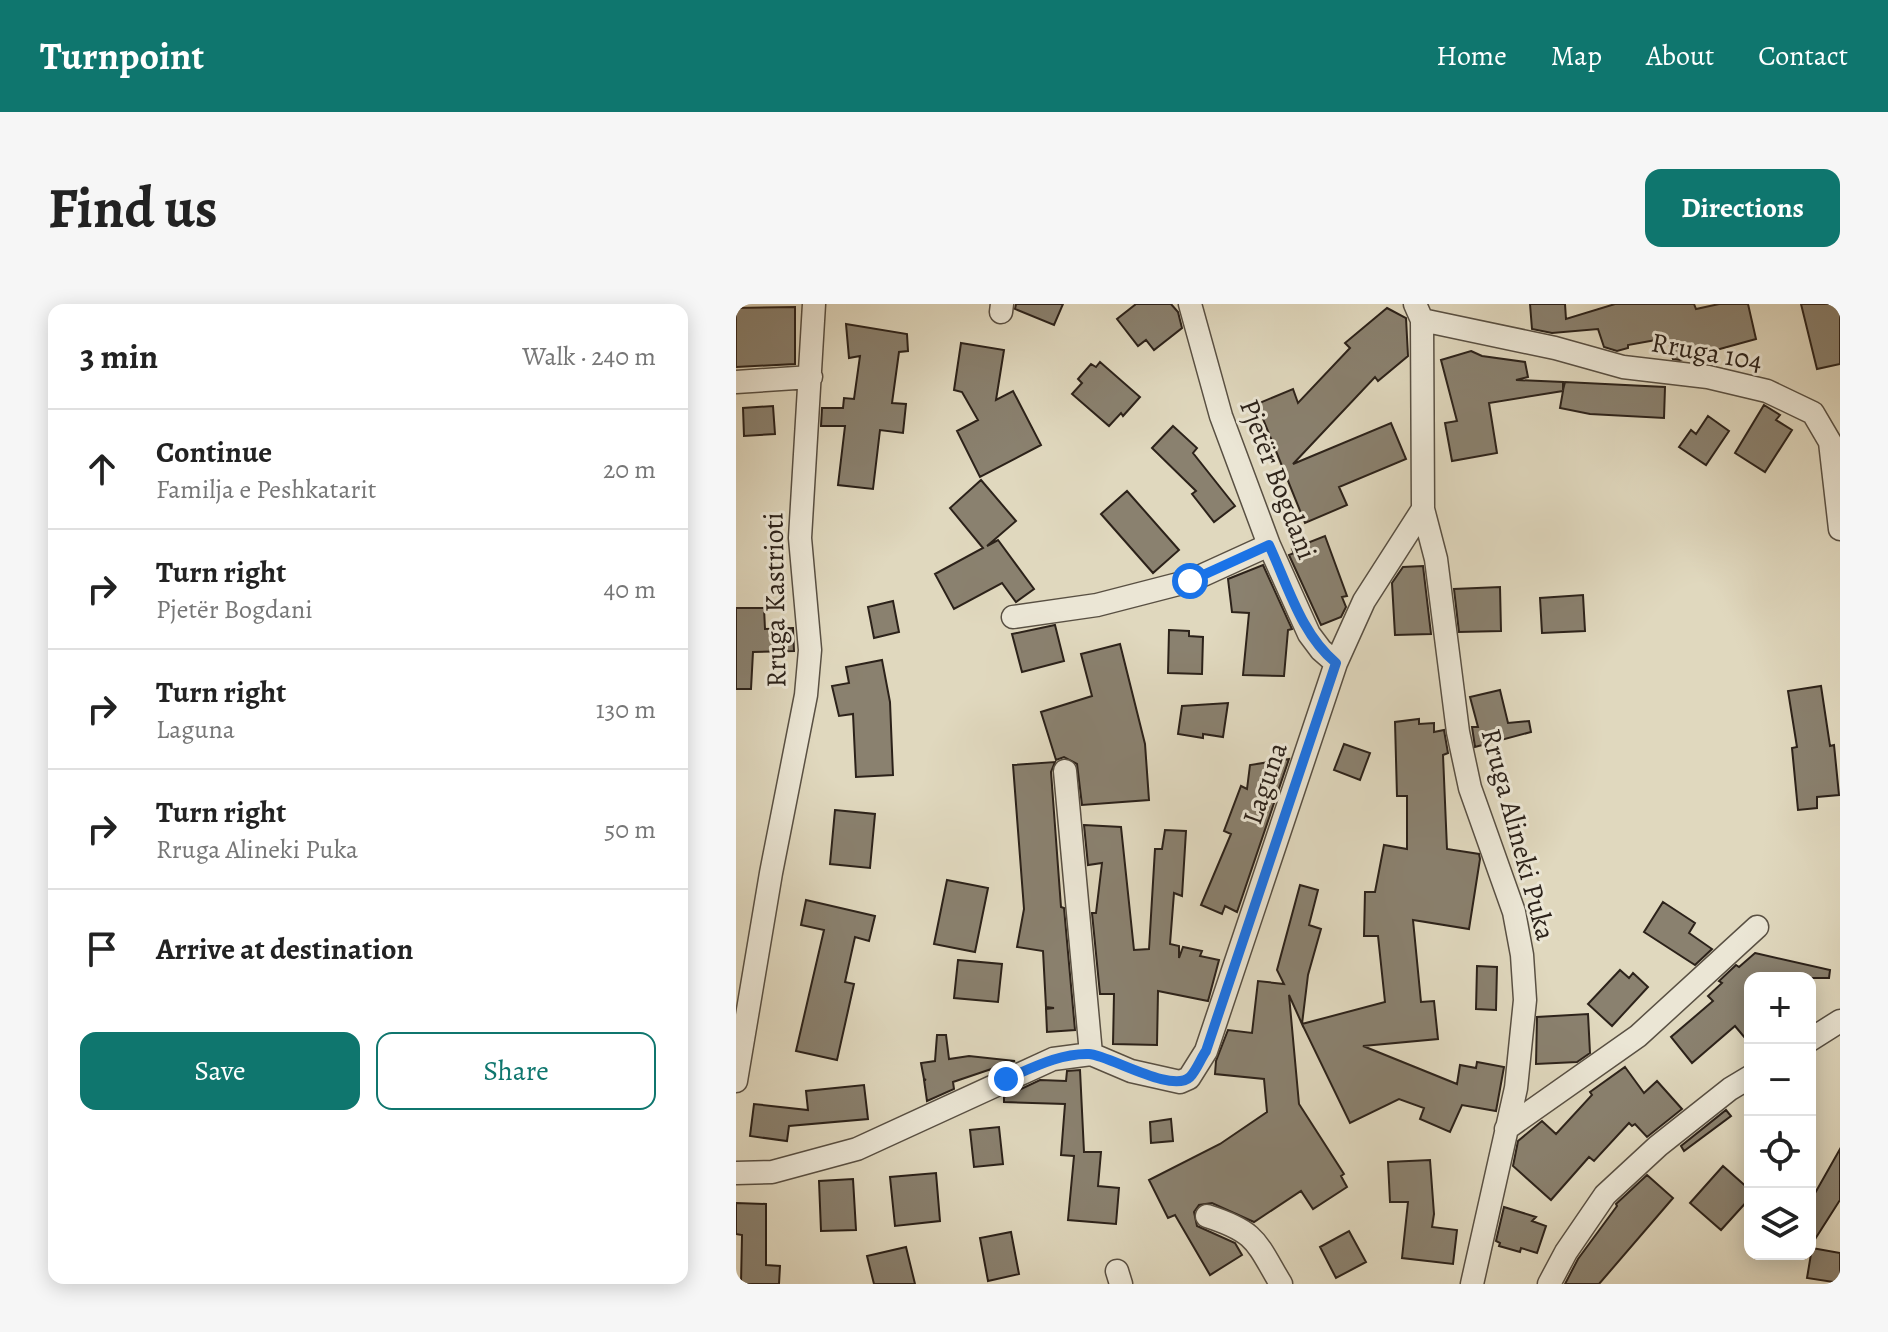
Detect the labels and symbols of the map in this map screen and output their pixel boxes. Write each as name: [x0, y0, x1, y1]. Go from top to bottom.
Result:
street label: Rruga 104: [1648, 324, 1765, 380]
street label: Pjetër Bogdani: [1230, 394, 1326, 565]
street label: Rruga Kastrioti: [754, 512, 796, 688]
route start: [1172, 563, 1208, 599]
street label: Rruga Alineki Puka: [1472, 724, 1565, 944]
street label: Laguna: [1233, 737, 1297, 830]
route end: [988, 1061, 1024, 1097]

